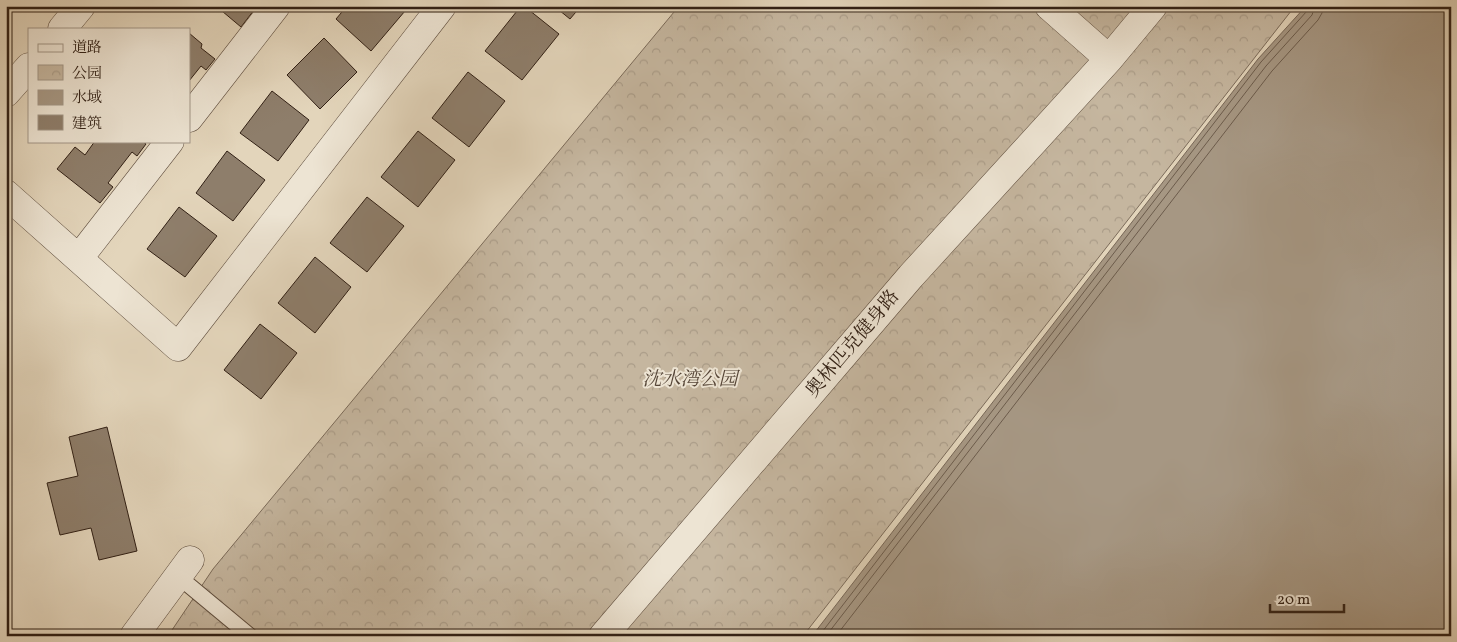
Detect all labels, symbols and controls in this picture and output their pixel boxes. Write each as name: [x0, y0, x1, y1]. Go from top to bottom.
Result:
legend: [28, 28, 190, 142]
text: 道路: [72, 38, 102, 59]
text: 公园: [72, 64, 102, 85]
text: 水域: [72, 88, 102, 109]
text: 建筑: [72, 114, 102, 135]
street label: 奥林匹克健身路: [800, 285, 906, 403]
park label: 沈水湾公园: [642, 367, 740, 393]
scale bar: [1270, 582, 1343, 614]
text: 20 m: [1277, 590, 1310, 611]

